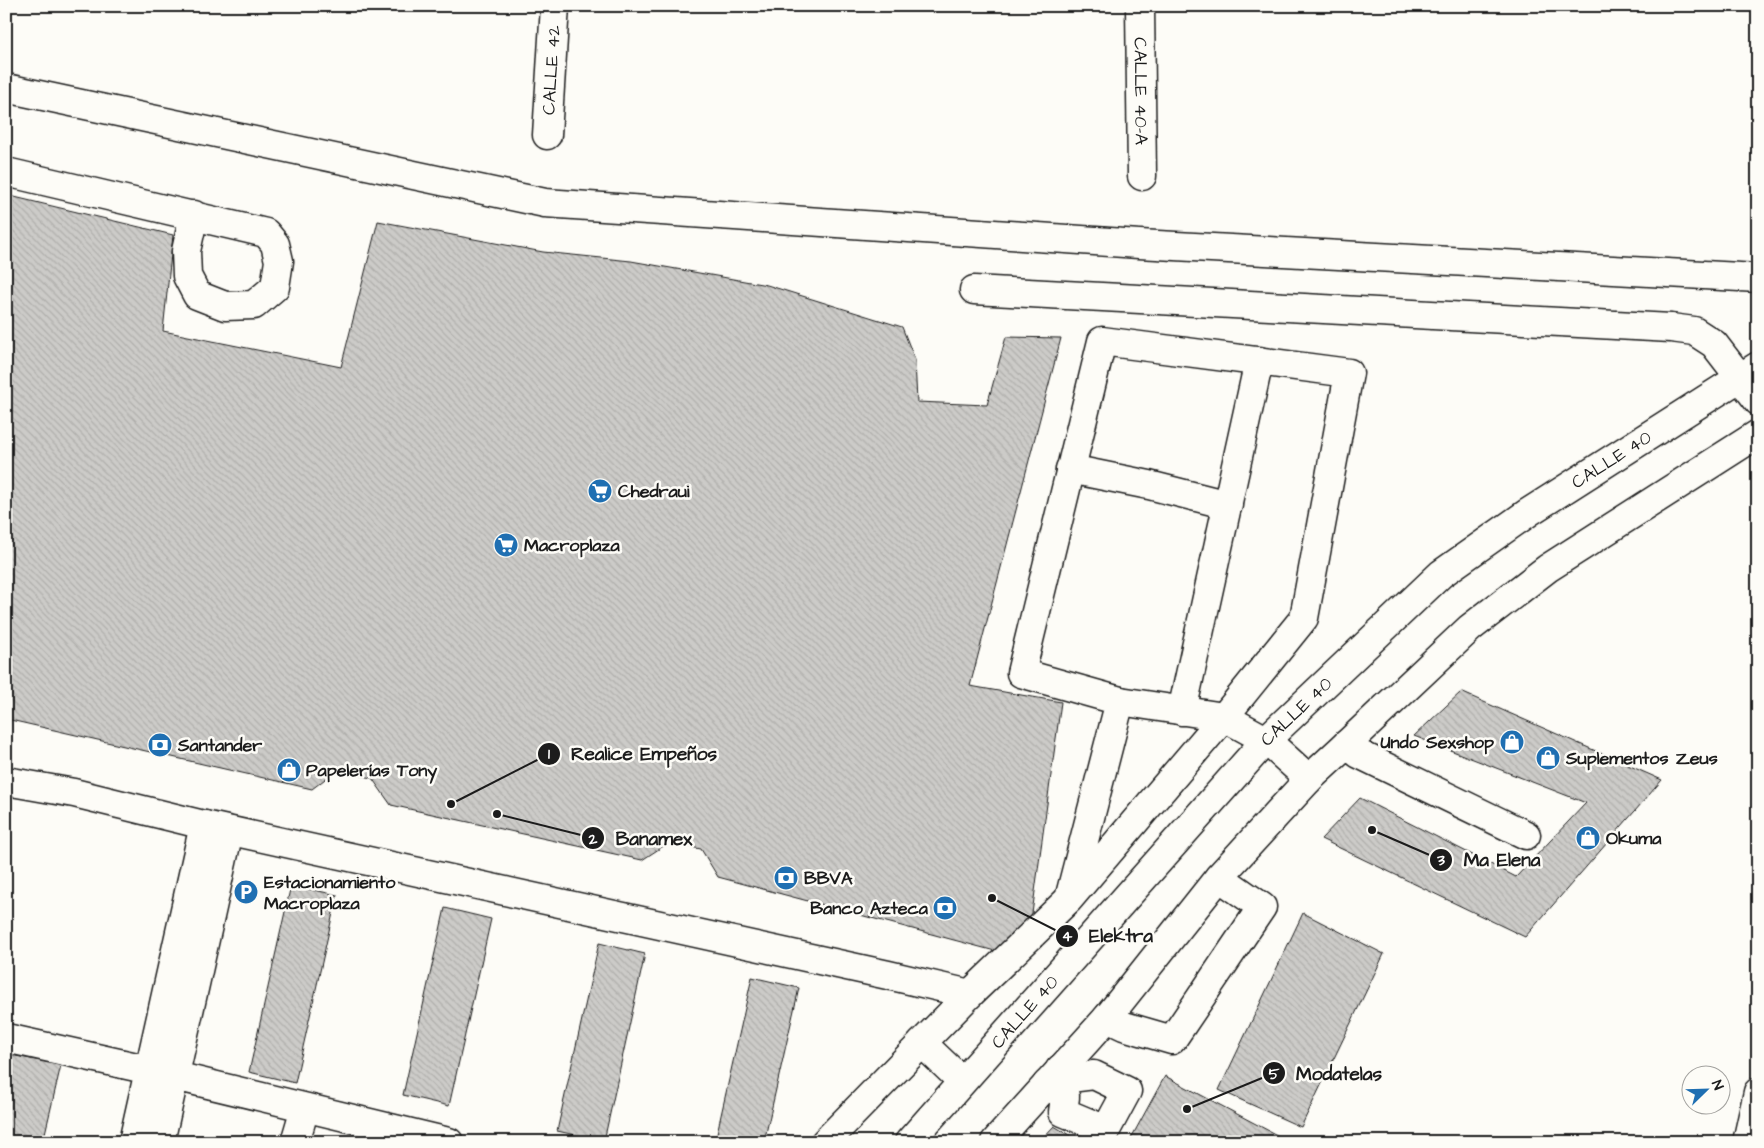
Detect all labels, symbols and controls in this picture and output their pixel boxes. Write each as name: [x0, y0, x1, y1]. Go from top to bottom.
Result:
street label: CALLE 42: [536, 24, 567, 116]
street label: CALLE 40-A: [1127, 37, 1154, 146]
street label: CALLE 40: [1567, 425, 1656, 495]
supermarket icon: Chedraui: [587, 478, 613, 504]
place label: Chedraui: [618, 479, 690, 504]
supermarket icon: Macroplaza: [493, 532, 519, 558]
place label: Macroplaza: [524, 533, 620, 558]
street label: CALLE 40: [1255, 672, 1338, 752]
shop icon: Undo Sexshop: [1499, 729, 1525, 755]
place label: Undo Sexshop: [1380, 730, 1494, 755]
bank icon: Santander: [147, 732, 173, 758]
place label: Santander: [177, 733, 262, 758]
callout: Realice Empeños: [536, 737, 727, 771]
text: Realice Empeños: [571, 741, 717, 768]
text: 1: [548, 744, 550, 765]
shop icon: Suplementos Zeus: [1535, 745, 1561, 771]
place label: Suplementos Zeus: [1565, 746, 1718, 771]
shop icon: Papelerías Tony: [276, 757, 302, 783]
place label: Papelerías Tony: [306, 758, 437, 784]
callout: Banamex: [580, 821, 702, 855]
shop icon: Okuma: [1575, 825, 1601, 851]
text: Banamex: [616, 826, 693, 853]
place label: Okuma: [1606, 826, 1662, 851]
text: 2: [588, 829, 598, 850]
callout: Ma Elena: [1429, 843, 1550, 877]
text: Ma Elena: [1464, 847, 1541, 874]
text: 3: [1436, 850, 1445, 871]
bank icon: BBVA: [773, 865, 799, 891]
place label: BBVA: [804, 866, 853, 891]
place label: Estacionamiento Macroplaza: [264, 870, 396, 916]
parking icon: Estacionamiento Macroplaza: [233, 879, 259, 905]
bank icon: Banco Azteca: [932, 895, 958, 921]
place label: Banco Azteca: [810, 896, 929, 921]
callout: Elektra: [1054, 919, 1163, 953]
text: Elektra: [1089, 923, 1153, 950]
text: 4: [1062, 926, 1073, 947]
street label: CALLE 40: [985, 970, 1064, 1054]
callout: Modatelas: [1261, 1056, 1392, 1090]
text: Modatelas: [1296, 1061, 1382, 1088]
text: 5: [1269, 1064, 1280, 1085]
north arrow: [1682, 1066, 1732, 1116]
text: N: [1706, 1077, 1728, 1093]

